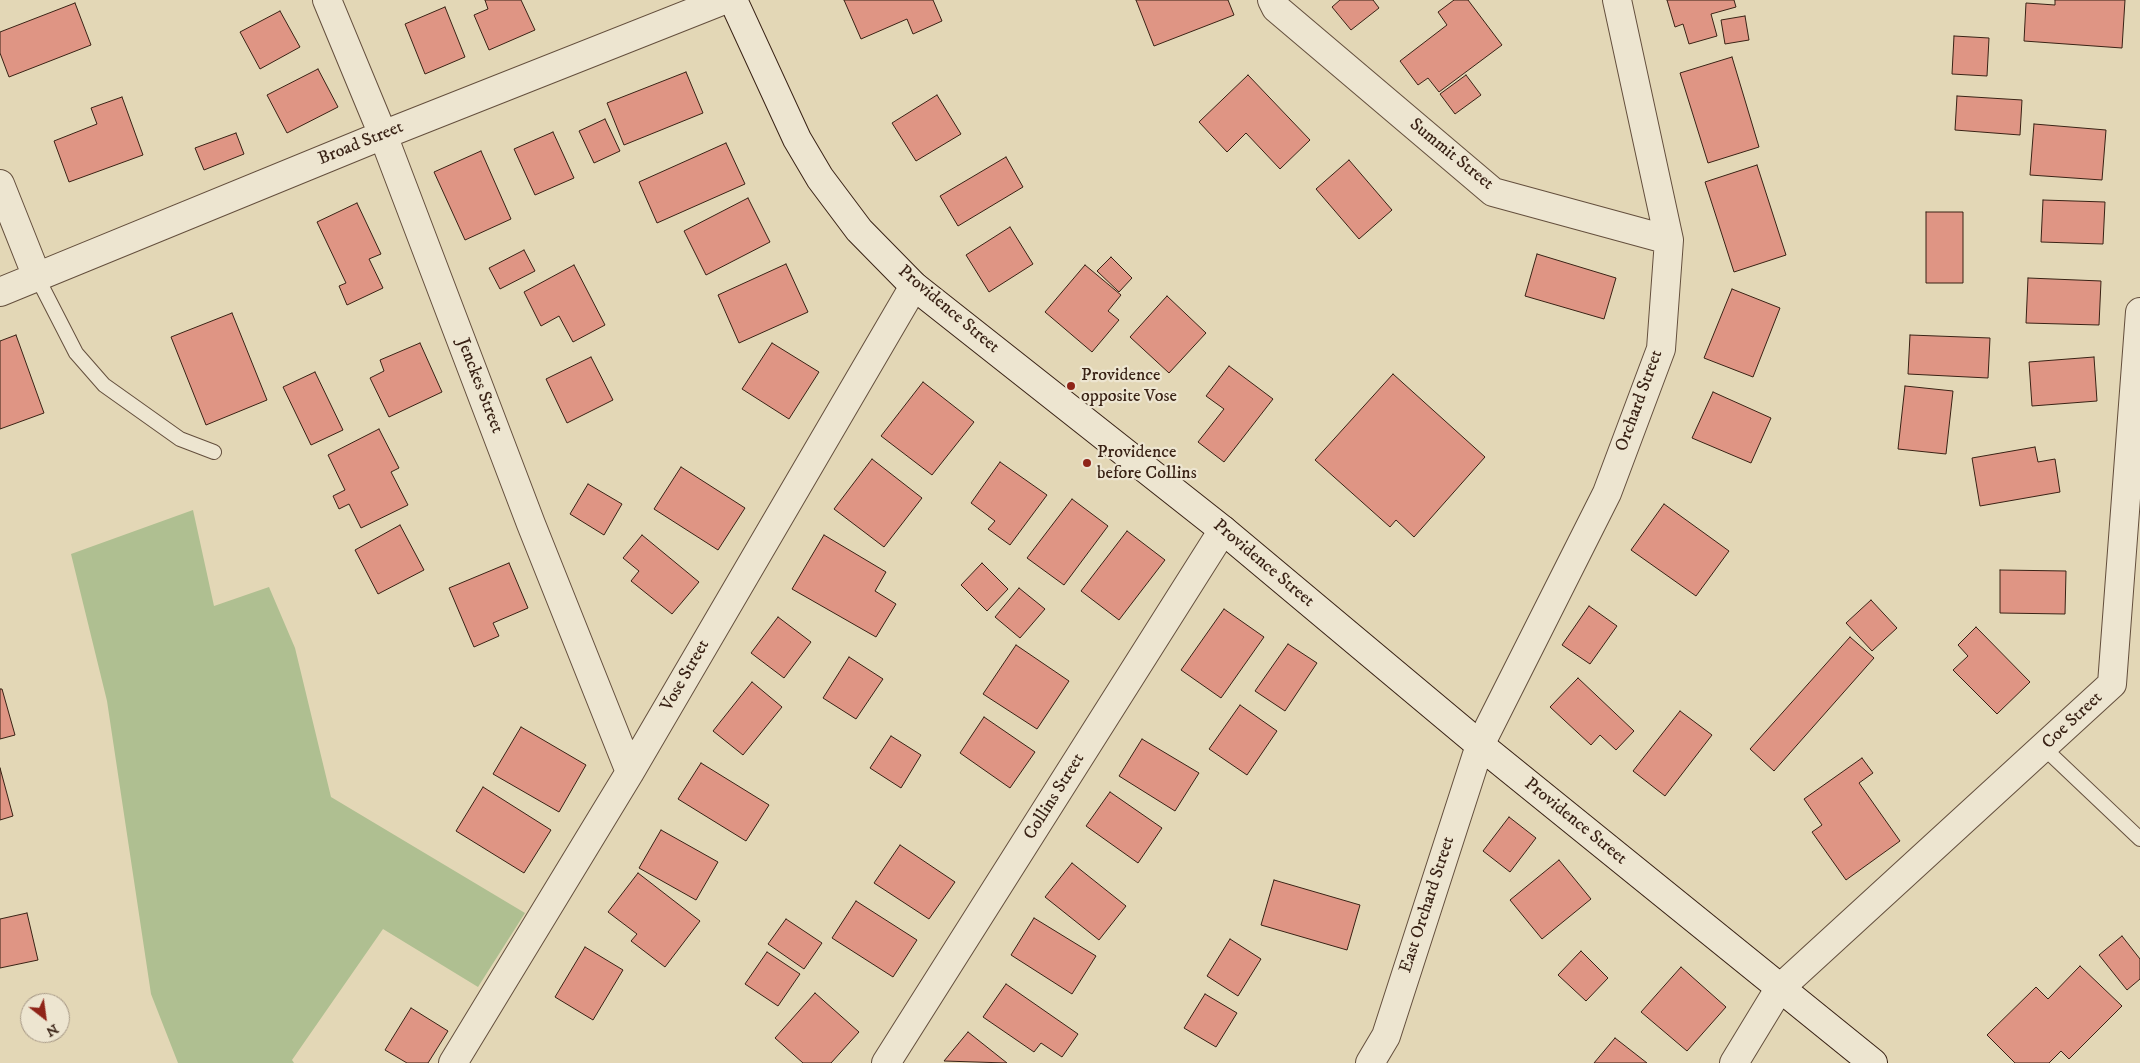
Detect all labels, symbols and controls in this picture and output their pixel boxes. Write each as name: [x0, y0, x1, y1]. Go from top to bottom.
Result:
street label: Summit Street: [1405, 115, 1497, 195]
street label: Broad Street: [315, 117, 407, 171]
street label: Providence Street: [893, 261, 1003, 359]
street label: Jenckes Street: [451, 335, 507, 437]
street label: Orchard Street: [1612, 347, 1668, 455]
place label: Providence opposite Vose: [1081, 365, 1177, 408]
marker: Providence opposite Vose: [1065, 380, 1077, 392]
place label: Providence before Collins: [1097, 442, 1197, 484]
marker: Providence before Collins: [1081, 457, 1093, 469]
street label: Providence Street: [1208, 515, 1318, 613]
street label: Vose Street: [657, 636, 715, 716]
street label: Coe Street: [2038, 688, 2108, 754]
street label: Collins Street: [1020, 750, 1090, 844]
street label: Providence Street: [1519, 774, 1631, 870]
street label: East Orchard Street: [1396, 834, 1460, 976]
north arrow: [20, 993, 70, 1043]
text: N: [43, 1019, 61, 1041]

